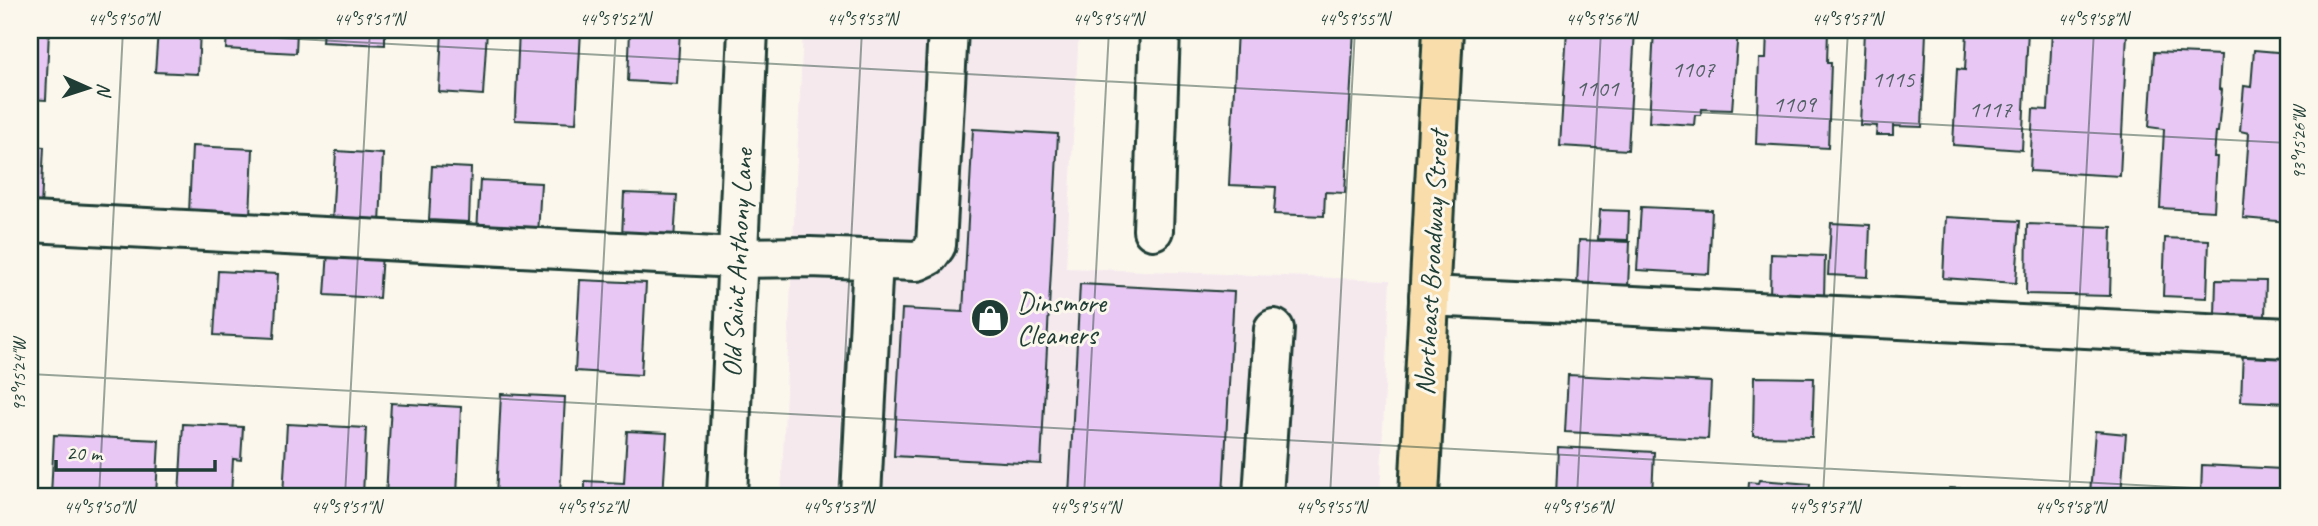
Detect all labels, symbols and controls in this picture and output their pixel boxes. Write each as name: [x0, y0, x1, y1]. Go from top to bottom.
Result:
text: 44°59'50"N: [88, 8, 162, 30]
text: 44°59'51"N: [334, 8, 408, 30]
text: 44°59'52"N: [580, 8, 654, 30]
text: 44°59'53"N: [827, 8, 901, 30]
text: 44°59'54"N: [1073, 8, 1147, 30]
text: 44°59'55"N: [1319, 8, 1393, 30]
text: 44°59'56"N: [1566, 8, 1640, 30]
text: 44°59'57"N: [1812, 8, 1886, 30]
text: 44°59'58"N: [2058, 8, 2132, 30]
north arrow: [52, 52, 122, 122]
house number: 1107: [1671, 54, 1716, 84]
house number: 1115: [1871, 64, 1916, 94]
house number: 1101: [1575, 73, 1620, 103]
text: N: [92, 82, 116, 99]
house number: 1109: [1772, 89, 1818, 119]
house number: 1117: [1968, 94, 2013, 124]
text: 93°15'26"W: [2288, 103, 2310, 180]
street label: Northeast Broadway Street: [1407, 126, 1456, 396]
street label: Old Saint Anthony Lane: [714, 146, 761, 378]
place label: Dinsmore Cleaners: [1017, 285, 1108, 352]
shop icon: Dinsmore Cleaners: [969, 297, 1011, 339]
text: 93°15'24"W: [8, 335, 30, 412]
scale bar: [56, 428, 215, 472]
text: 20 m: [66, 440, 104, 466]
text: 44°59'50"N: [64, 496, 138, 518]
text: 44°59'51"N: [311, 496, 385, 518]
text: 44°59'52"N: [557, 496, 631, 518]
text: 44°59'53"N: [803, 496, 877, 518]
text: 44°59'54"N: [1050, 496, 1124, 518]
text: 44°59'55"N: [1296, 496, 1370, 518]
text: 44°59'56"N: [1542, 496, 1616, 518]
text: 44°59'57"N: [1789, 496, 1863, 518]
text: 44°59'58"N: [2035, 496, 2109, 518]

